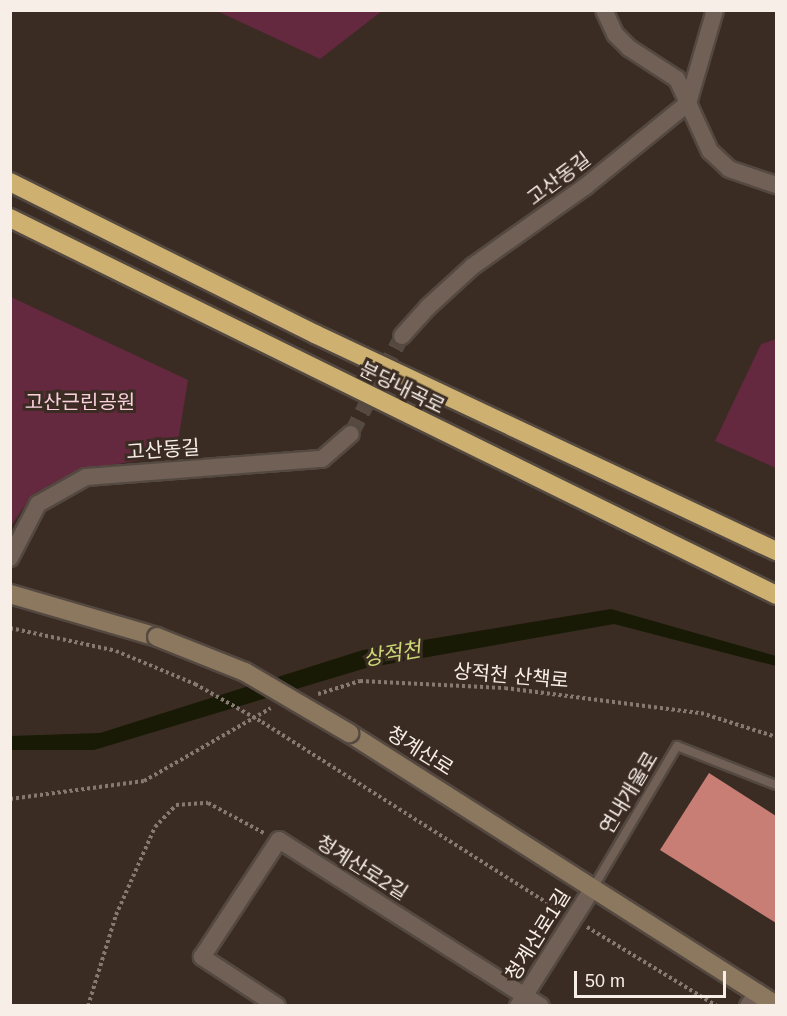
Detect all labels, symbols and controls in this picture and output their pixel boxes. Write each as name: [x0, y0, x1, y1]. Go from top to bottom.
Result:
street label: 고산동길: [522, 147, 596, 211]
street label: 분당내곡로: [355, 357, 449, 419]
park label: 고산근린공원: [25, 390, 135, 414]
street label: 고산동길: [125, 435, 201, 465]
water label: 상적천: [361, 637, 423, 671]
street label: 상적천 산책로: [452, 659, 570, 693]
street label: 청계산로: [382, 721, 458, 781]
street label: 연내개울로: [595, 747, 663, 839]
street label: 청계산로2길: [312, 831, 412, 905]
street label: 청계산로1길: [501, 885, 575, 985]
scale bar: [577, 959, 728, 997]
text: 50 m: [585, 971, 625, 991]

